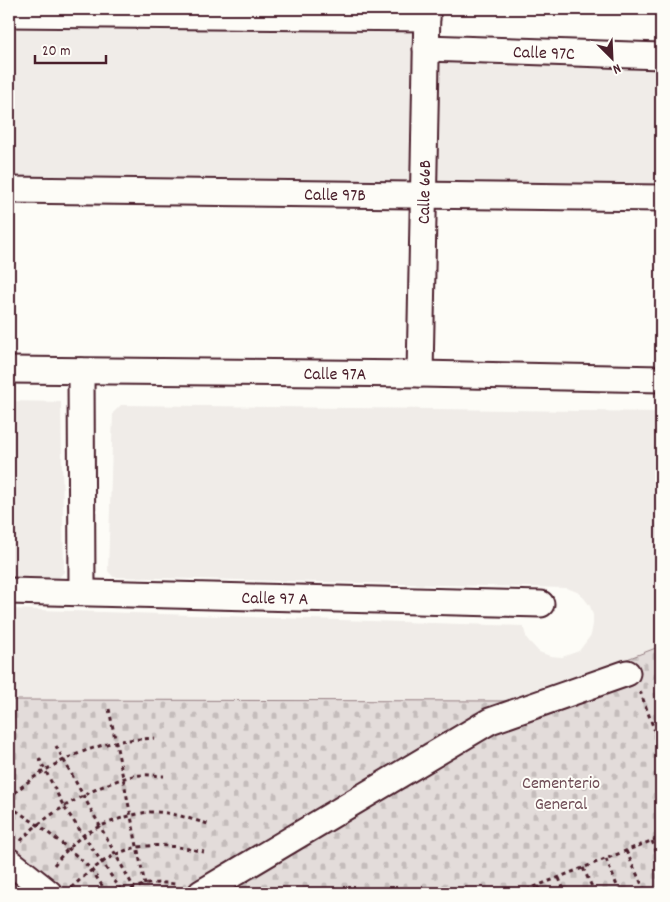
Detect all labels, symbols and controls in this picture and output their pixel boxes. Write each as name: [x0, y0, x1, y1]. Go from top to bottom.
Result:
scale bar: [35, 32, 106, 64]
north arrow: [588, 32, 638, 82]
text: 20 m: [42, 41, 70, 63]
street label: Calle 97C: [512, 41, 575, 68]
text: N: [609, 58, 624, 79]
street label: Calle 66B: [413, 160, 439, 224]
street label: Calle 97B: [304, 184, 366, 209]
street label: Calle 97A: [303, 363, 367, 388]
street label: Calle 97 A: [241, 587, 309, 613]
park label: Cementerio General: [522, 772, 600, 818]

